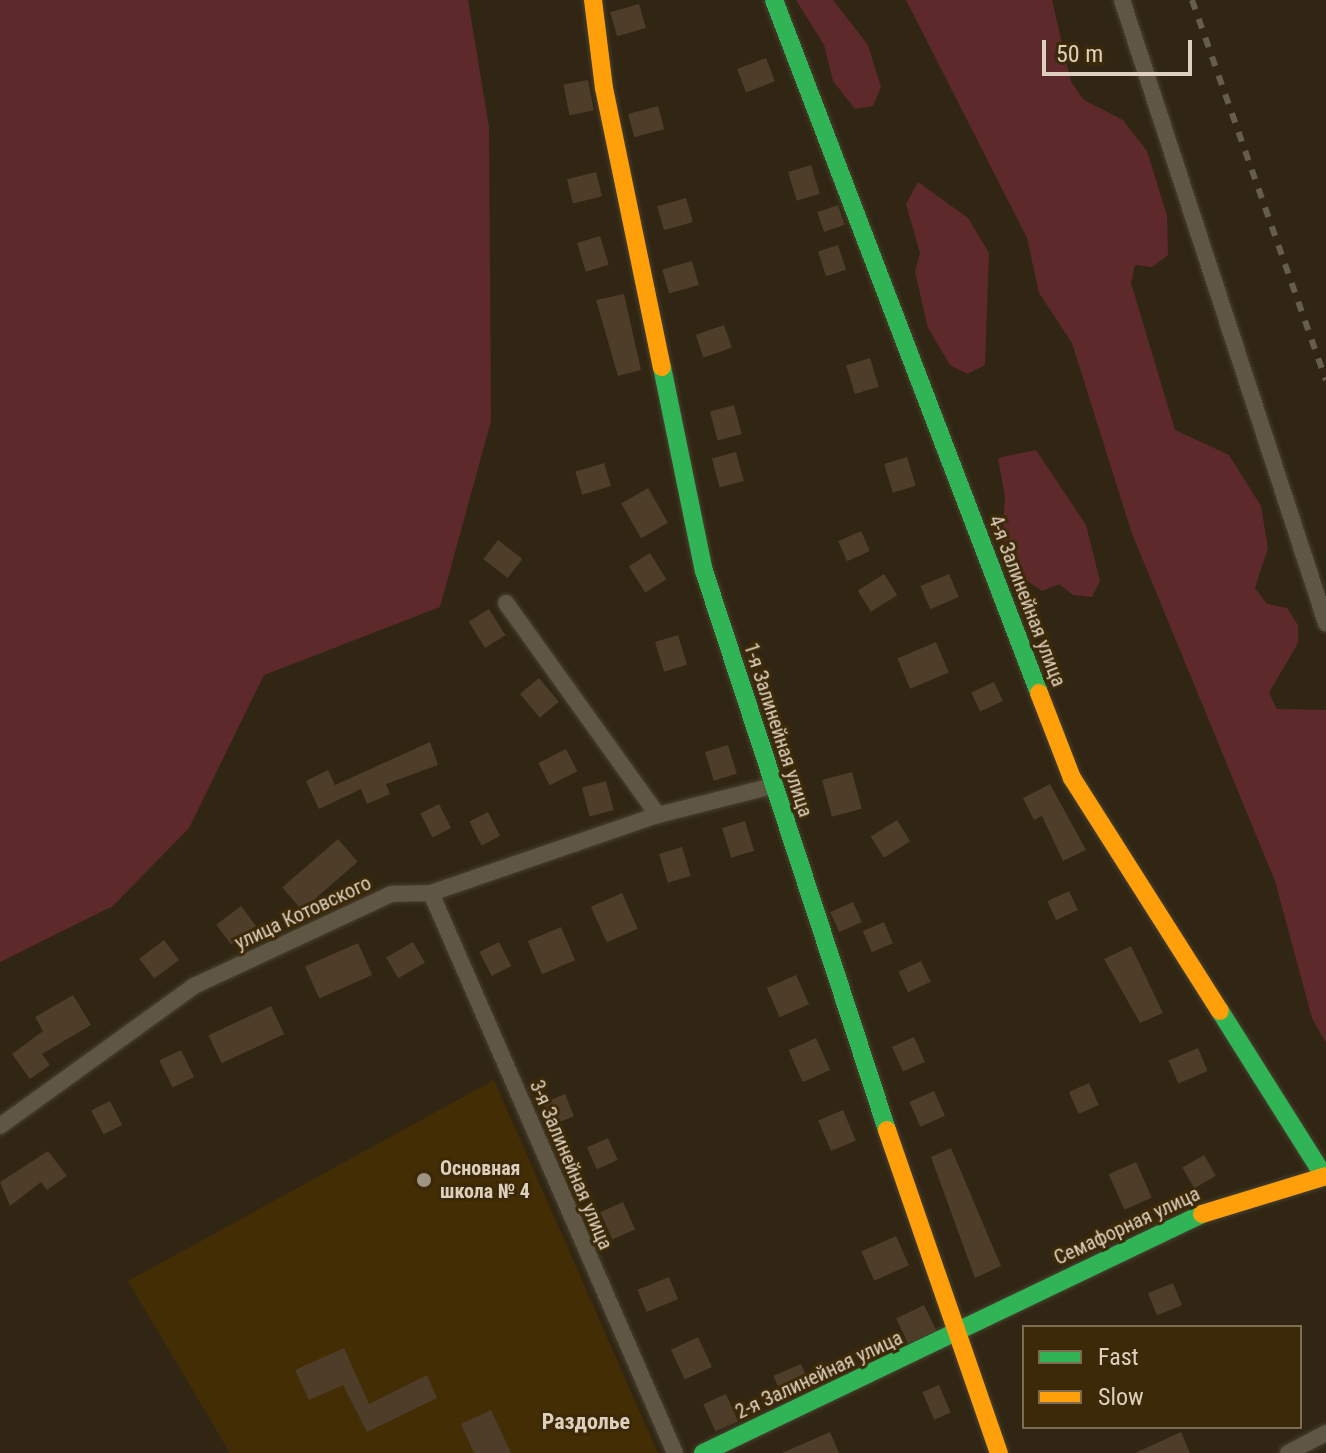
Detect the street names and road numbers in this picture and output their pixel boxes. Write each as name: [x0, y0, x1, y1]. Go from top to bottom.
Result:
street label: 4-я Залинейная улица: [983, 512, 1071, 690]
street label: 1-я Залинейная улица: [739, 640, 817, 820]
street label: улица Котовского: [231, 871, 375, 955]
street label: 3-я Залинейная улица: [524, 1077, 618, 1253]
street label: Семафорная улица: [1050, 1182, 1204, 1270]
street label: 2-я Залинейная улица: [732, 1326, 906, 1424]

